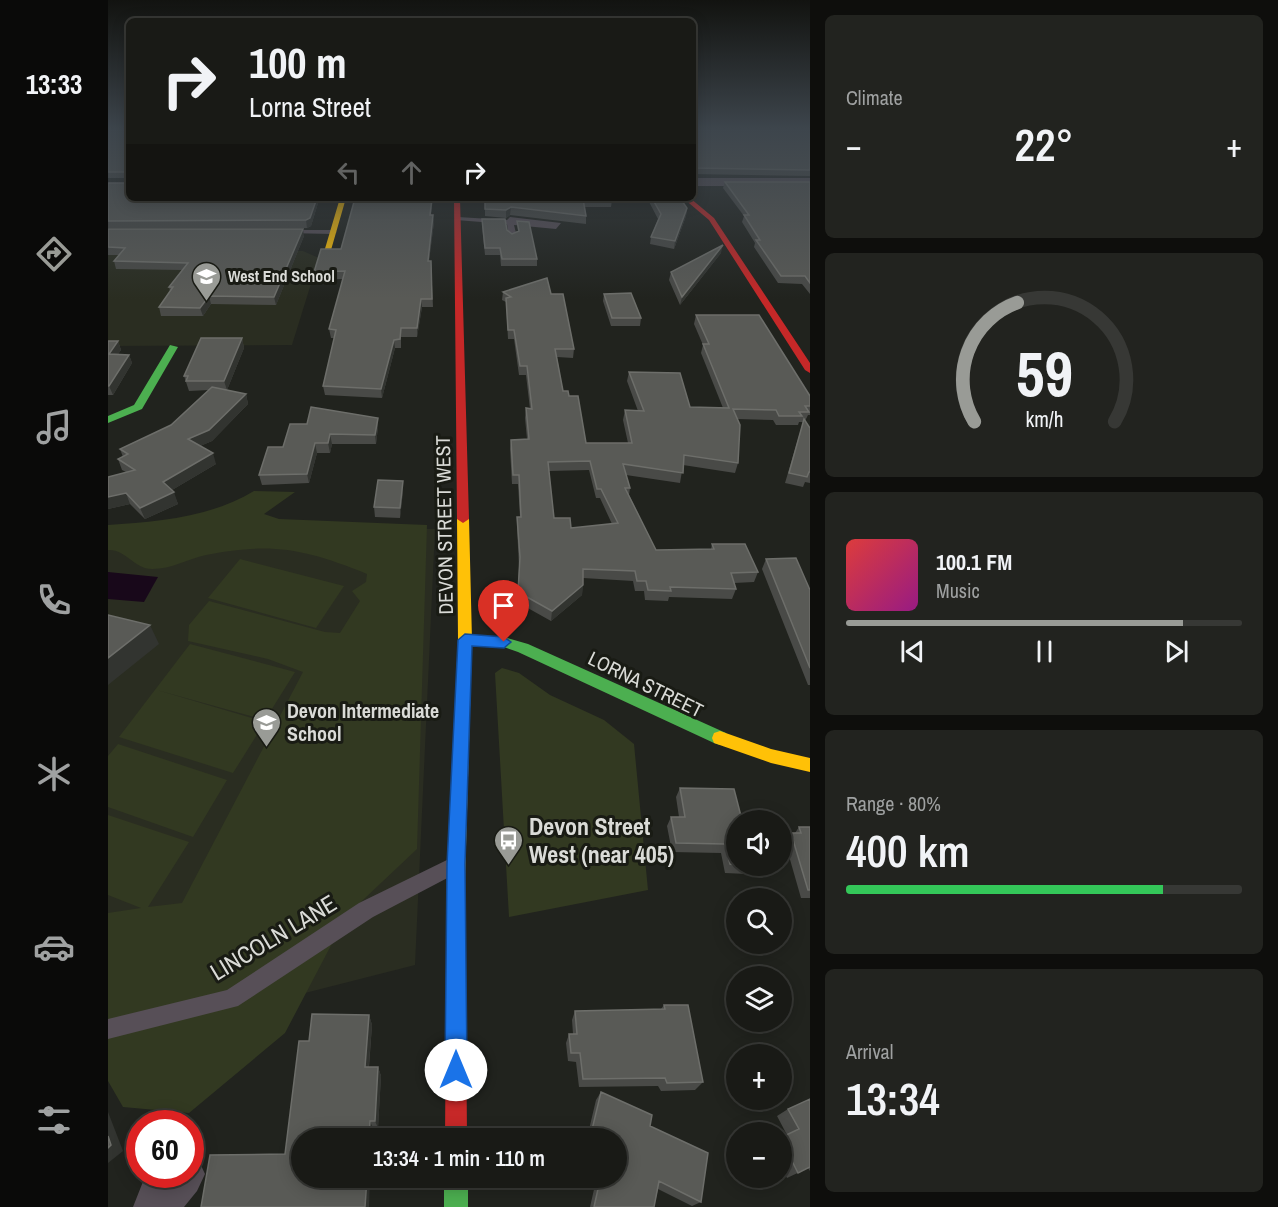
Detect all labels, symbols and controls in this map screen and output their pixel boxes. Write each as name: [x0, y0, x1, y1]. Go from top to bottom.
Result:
text: 100 m: [249, 35, 347, 91]
icon: right: [150, 42, 228, 120]
text: 13:33: [26, 66, 82, 102]
text: Climate: [846, 84, 903, 111]
text: Lorna Street: [249, 89, 371, 125]
text: 22°: [1014, 114, 1074, 175]
text: −: [846, 123, 862, 167]
text: +: [1226, 123, 1242, 167]
icon: left: [332, 156, 365, 189]
icon: ahead: [395, 156, 428, 189]
icon: right: [458, 156, 491, 189]
icon: directions: [33, 233, 75, 275]
school or university icon: West End School: [191, 260, 223, 302]
place label: West End School: [228, 265, 335, 287]
text: 59: [1016, 331, 1072, 415]
icon: music: [33, 406, 75, 448]
text: km/h: [1025, 406, 1063, 435]
street label: DEVON STREET WEST: [429, 435, 459, 615]
text: 100.1 FM: [936, 547, 1012, 577]
text: Music: [936, 577, 980, 604]
icon: phone: [33, 579, 75, 621]
pin: [478, 580, 529, 642]
icon: arrive: [487, 589, 520, 622]
icon: previous: [896, 635, 929, 668]
icon: pause: [1028, 635, 1061, 668]
icon: next: [1160, 635, 1193, 668]
street label: LORNA STREET: [584, 644, 708, 724]
place label: Devon Intermediate School: [287, 697, 439, 747]
school or university icon: Devon Intermediate School: [250, 706, 282, 748]
icon: climate: [33, 753, 75, 795]
text: Range · 80%: [846, 790, 941, 817]
place label: Devon Street West (near 405): [529, 810, 674, 870]
map controls: [726, 810, 792, 1188]
button: sound: [726, 810, 792, 876]
text: 400 km: [846, 820, 970, 881]
bus stop icon: Devon Street West (near 405): [492, 824, 524, 866]
street label: LINCOLN LANE: [204, 887, 342, 987]
button: search: [726, 888, 792, 954]
icon: car: [33, 926, 75, 968]
button: layers: [726, 966, 792, 1032]
position arrow: [424, 1038, 488, 1102]
text: Arrival: [846, 1038, 893, 1065]
button: +: [726, 1044, 792, 1110]
text: 13:34: [846, 1068, 940, 1129]
icon: filters: [33, 1099, 75, 1141]
speed limit sign: 60: [126, 1110, 204, 1188]
button: −: [726, 1122, 792, 1188]
text: 13:34 · 1 min · 110 m: [373, 1143, 545, 1173]

